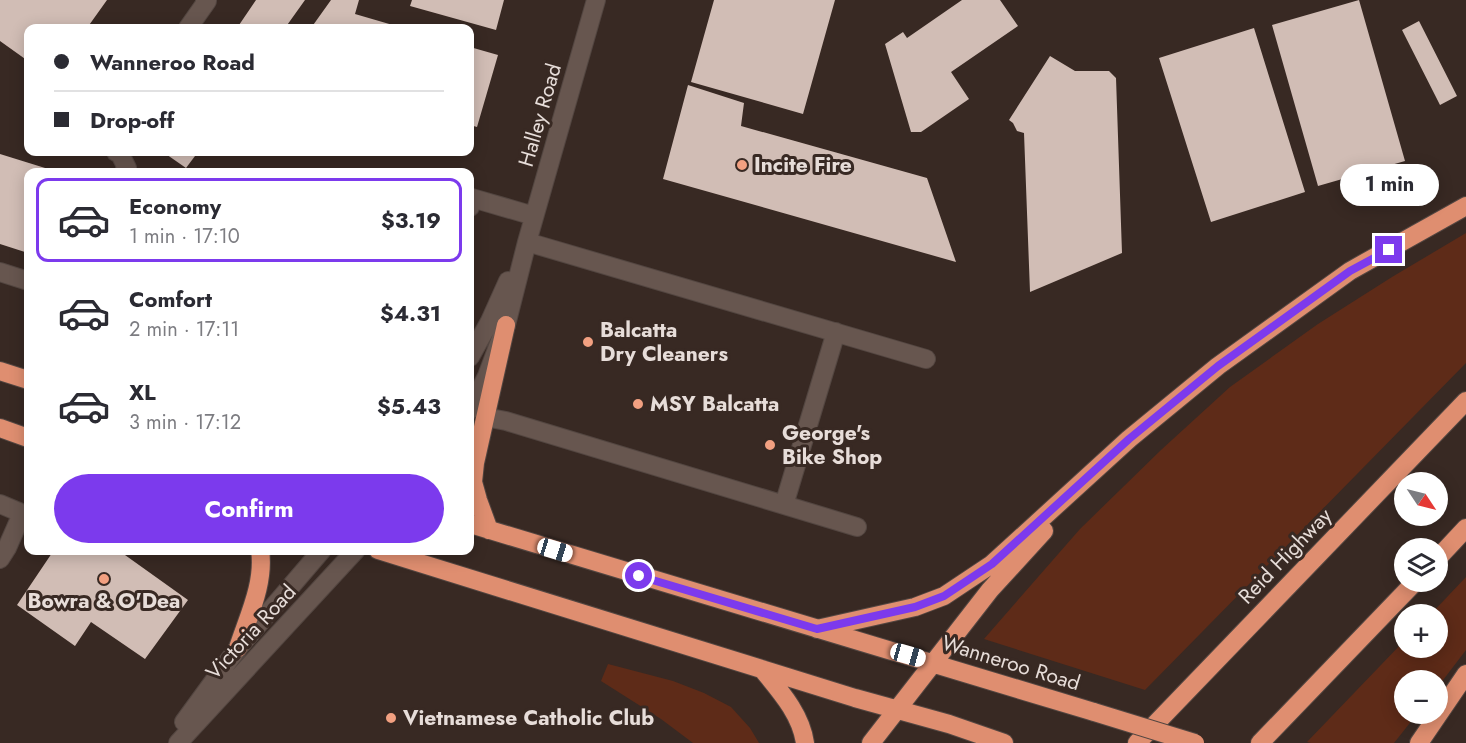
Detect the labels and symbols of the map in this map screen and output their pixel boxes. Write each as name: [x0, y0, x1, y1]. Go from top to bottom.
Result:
street label: Halley Road: [511, 60, 569, 170]
place label: Incite Fire: [754, 150, 852, 180]
marker: Incite Fire: [735, 158, 749, 172]
callout: 1 min: [1340, 163, 1438, 205]
route end: [1375, 236, 1402, 263]
place label: Balcatta Dry Cleaners: [600, 315, 728, 369]
marker: Balcatta Dry Cleaners: [581, 335, 595, 349]
place label: MSY Balcatta: [650, 389, 779, 419]
marker: MSY Balcatta: [631, 397, 645, 411]
place label: George's Bike Shop: [782, 418, 882, 472]
marker: George's Bike Shop: [763, 438, 777, 452]
north arrow: [1394, 472, 1448, 526]
street label: Reid Highway: [1231, 501, 1339, 611]
car: [535, 536, 575, 564]
route start: [625, 562, 652, 589]
marker: Bowra & O'Dea: [97, 572, 111, 586]
street label: Victoria Road: [199, 578, 303, 686]
place label: Bowra & O'Dea: [28, 586, 180, 616]
street label: Wanneroo Road: [938, 628, 1084, 698]
car: [888, 641, 928, 669]
place label: Vietnamese Catholic Club: [402, 703, 654, 733]
marker: Vietnamese Catholic Club: [384, 711, 398, 725]

